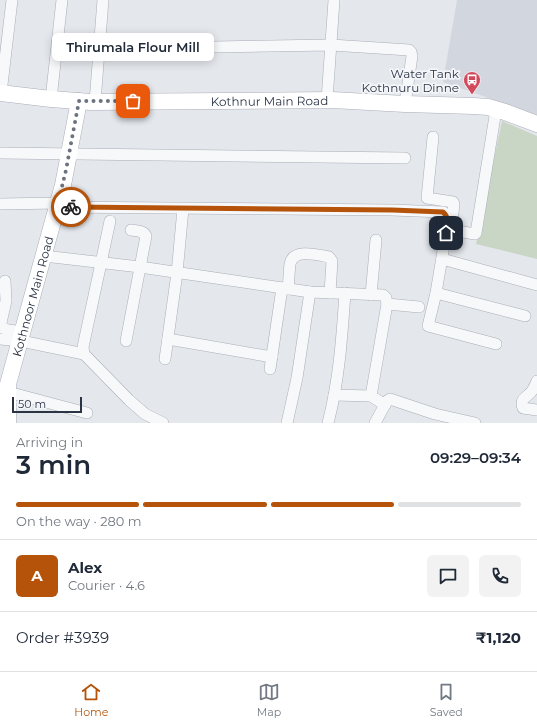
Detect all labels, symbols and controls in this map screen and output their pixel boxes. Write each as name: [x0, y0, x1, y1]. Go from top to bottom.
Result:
callout: Thirumala Flour Mill: [52, 33, 214, 61]
text: Thirumala Flour Mill: [66, 39, 200, 55]
place label: Water Tank Kothnuru Dinne: [361, 66, 460, 95]
bus stop icon: Water Tank Kothnuru Dinne: [462, 70, 482, 95]
pin: [116, 84, 150, 118]
icon: bag: [122, 90, 144, 112]
street label: Kothnur Main Road: [211, 93, 328, 109]
courier: [51, 187, 91, 227]
icon: bike: [60, 196, 82, 218]
pin: [429, 216, 463, 250]
icon: home: [435, 222, 457, 244]
street label: Kothnoor Main Road: [8, 234, 56, 358]
scale bar: [12, 395, 82, 414]
text: 50 m: [18, 397, 46, 411]
text: Arriving in: [16, 434, 83, 450]
text: 09:29–09:34: [430, 448, 521, 467]
text: 3 min: [16, 449, 91, 481]
text: On the way · 280 m: [16, 513, 142, 529]
button: chat: [427, 555, 469, 597]
button: phone: [479, 555, 521, 597]
text: Alex: [68, 558, 102, 577]
text: A: [31, 566, 43, 585]
text: Courier · 4.6: [68, 577, 145, 593]
text: Order #3939: [16, 628, 109, 647]
text: ₹1,120: [476, 628, 521, 647]
tab: Home: [74, 681, 108, 719]
tab: Map: [257, 681, 281, 719]
tab: Saved: [430, 681, 463, 719]

